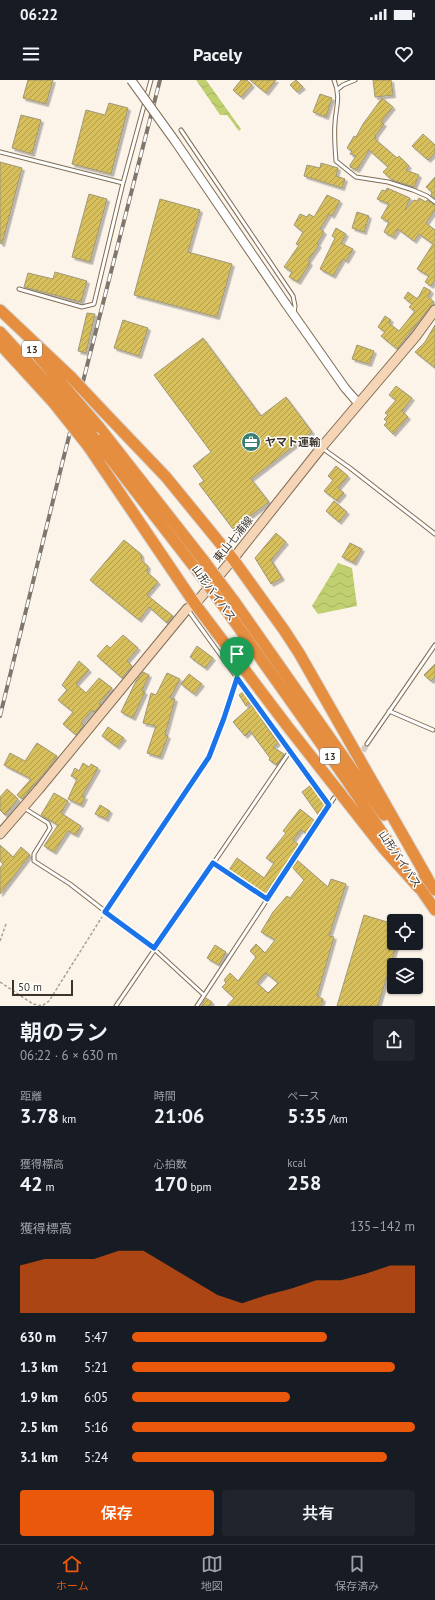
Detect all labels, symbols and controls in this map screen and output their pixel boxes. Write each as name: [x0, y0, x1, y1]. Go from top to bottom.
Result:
text: 06:22: [20, 5, 58, 24]
icon: menu: [20, 43, 42, 65]
text: Pacely: [193, 43, 242, 66]
icon: heart: [393, 43, 415, 65]
road number: 13: [22, 341, 42, 357]
office icon: ヤマト運輸: [240, 431, 262, 453]
place label: ヤマト運輸: [265, 435, 321, 449]
street label: 東山七浦線: [210, 513, 256, 565]
street label: 山形バイパス: [189, 562, 239, 624]
pin: [220, 637, 254, 678]
icon: arrive: [226, 643, 248, 665]
road number: 13: [320, 748, 340, 764]
street label: 山形バイパス: [376, 828, 424, 890]
map controls: [387, 914, 423, 994]
button: locate: [387, 914, 423, 950]
button: layers: [387, 958, 423, 994]
scale bar: [12, 978, 73, 997]
text: 50 m: [18, 980, 42, 994]
text: 朝のラン: [20, 1018, 108, 1046]
button: share: [373, 1019, 415, 1061]
text: 06:22 · 6 × 630 m: [20, 1047, 117, 1064]
text: 距離: [20, 1089, 42, 1103]
text: 時間: [154, 1089, 176, 1103]
text: ペース: [287, 1089, 320, 1103]
text: 3.78: [20, 1103, 59, 1129]
text: 21:06: [154, 1103, 204, 1129]
text: 5:35: [287, 1103, 327, 1129]
text: km: [59, 1112, 76, 1126]
text: /km: [327, 1112, 348, 1126]
text: kcal: [287, 1156, 306, 1170]
text: 獲得標高: [20, 1157, 64, 1171]
text: 心拍数: [154, 1157, 187, 1171]
text: 258: [287, 1170, 321, 1196]
text: 42: [20, 1171, 43, 1197]
text: 170: [154, 1171, 188, 1197]
text: m: [43, 1180, 55, 1194]
text: bpm: [188, 1180, 211, 1194]
text: 135–142 m: [350, 1218, 415, 1235]
text: 獲得標高: [20, 1220, 72, 1237]
text: 630 m: [20, 1329, 56, 1346]
text: 5:47: [84, 1329, 108, 1346]
text: 1.3 km: [20, 1359, 58, 1376]
text: 5:21: [84, 1359, 108, 1376]
text: 1.9 km: [20, 1389, 58, 1406]
text: 6:05: [84, 1389, 108, 1406]
text: 2.5 km: [20, 1419, 58, 1436]
text: 5:16: [84, 1419, 108, 1436]
text: 3.1 km: [20, 1449, 58, 1466]
text: 5:24: [84, 1449, 108, 1466]
button: 保存: [20, 1490, 214, 1536]
button: 共有: [222, 1490, 415, 1536]
tab: ホーム: [56, 1553, 89, 1593]
tab: 地図: [201, 1553, 223, 1593]
tab: 保存済み: [335, 1553, 379, 1593]

